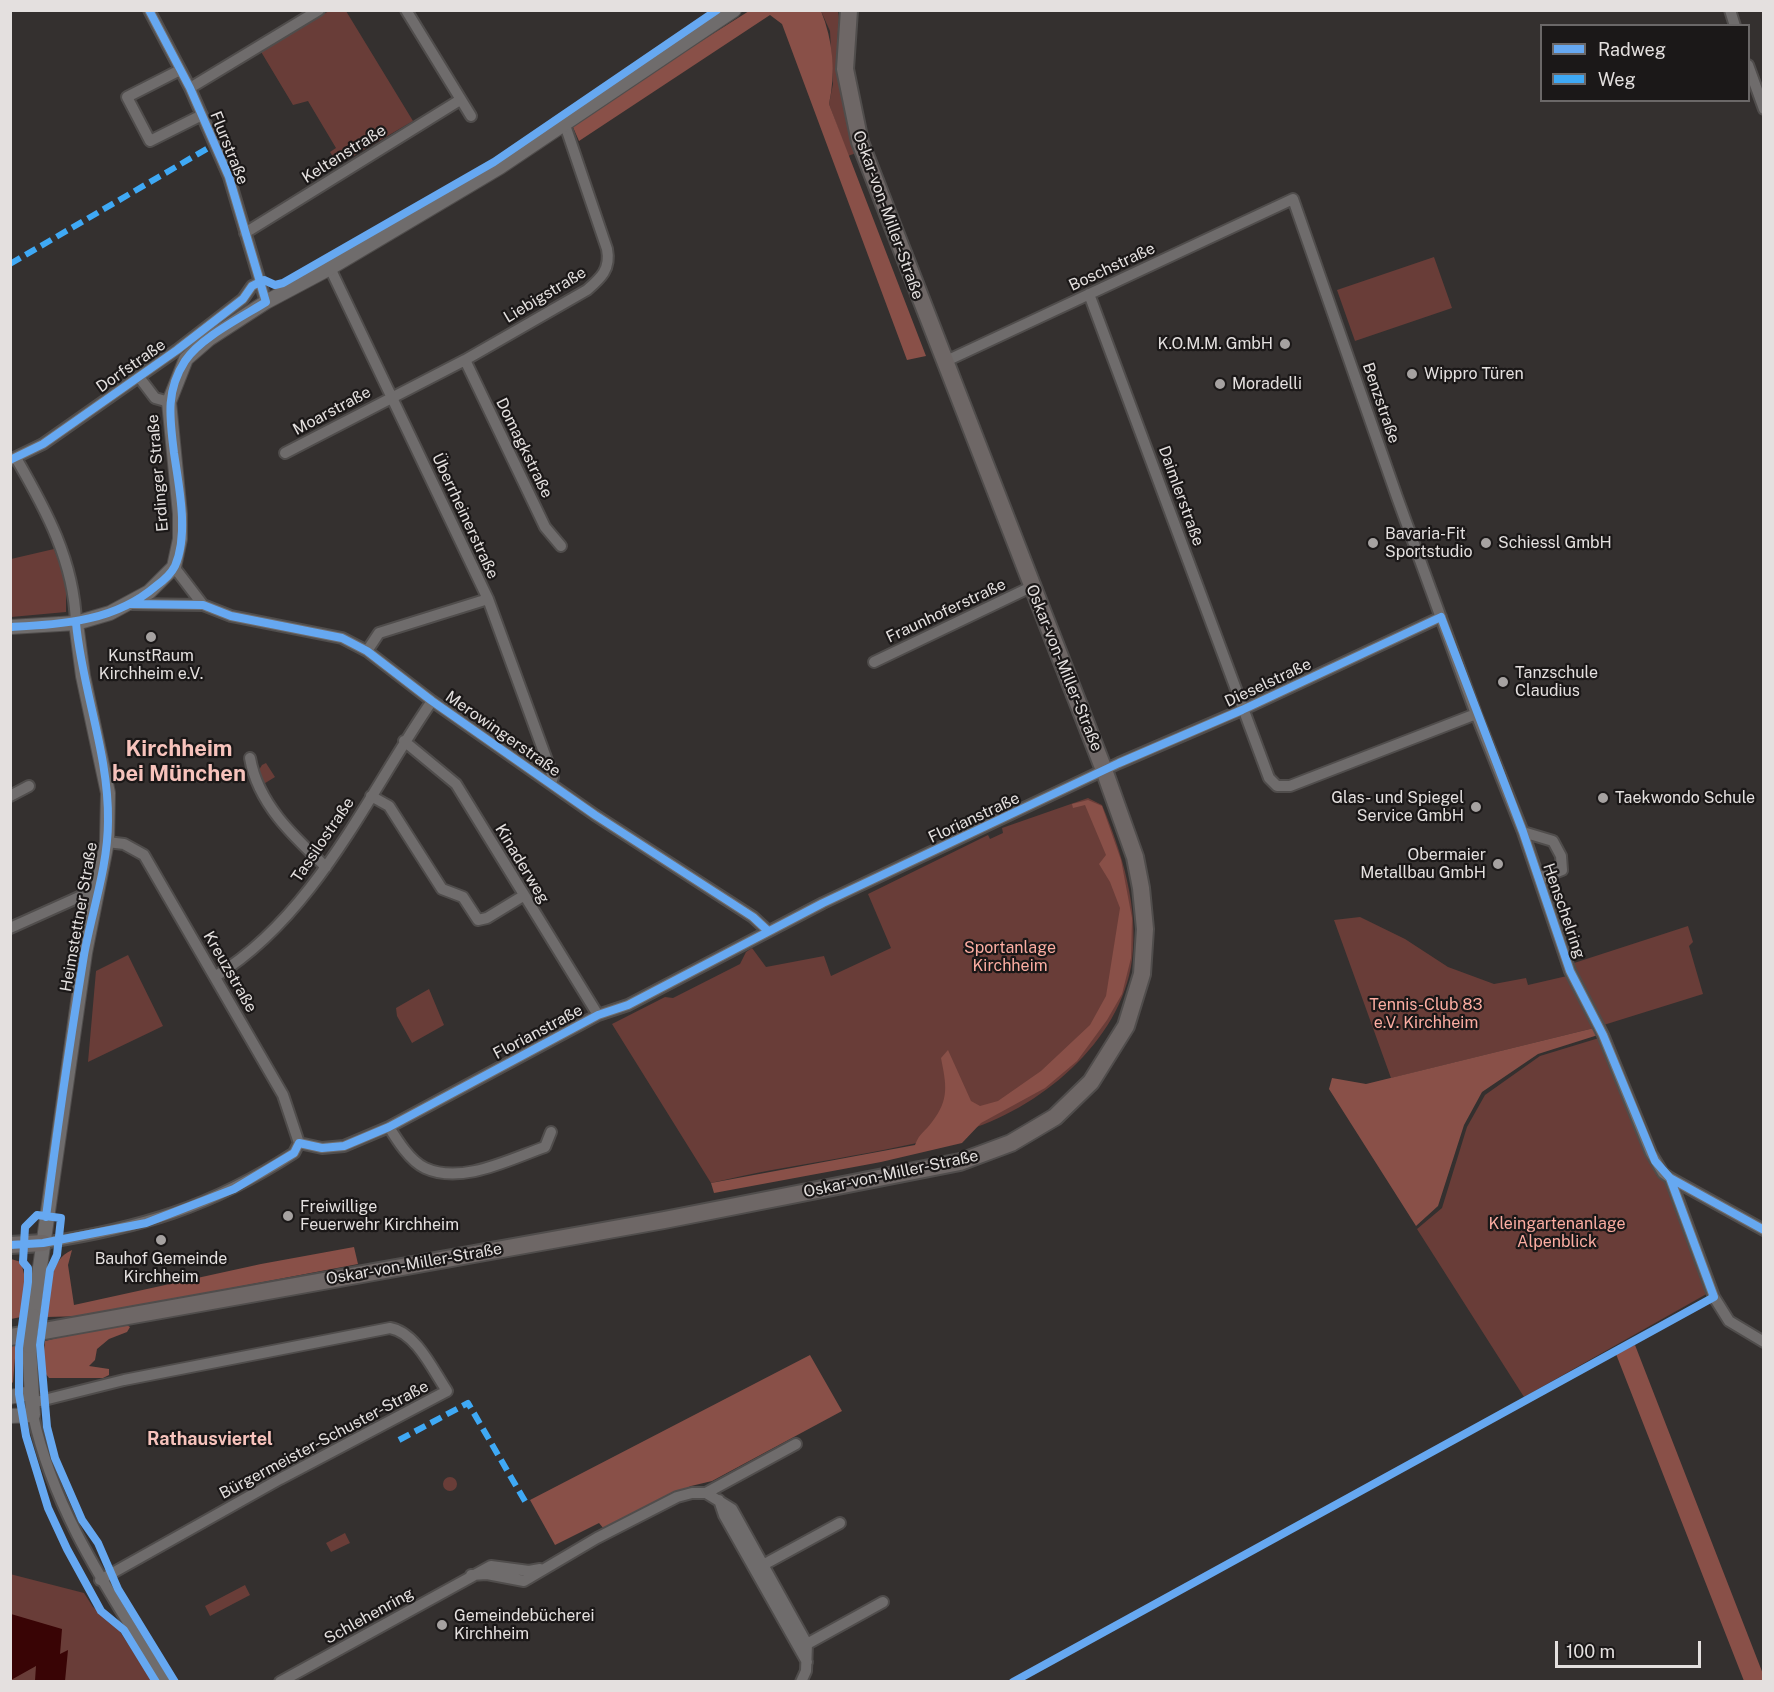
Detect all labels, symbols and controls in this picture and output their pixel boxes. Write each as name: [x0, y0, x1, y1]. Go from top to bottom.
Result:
legend: [1540, 24, 1750, 102]
text: Radweg: [1598, 39, 1666, 60]
text: Weg: [1598, 69, 1636, 90]
street label: Flurstraße: [206, 109, 252, 187]
street label: Keltenstraße: [298, 121, 390, 187]
street label: Oskar-von-Miller-Straße: [848, 128, 928, 302]
street label: Boschstraße: [1066, 239, 1158, 295]
street label: Liebigstraße: [500, 263, 590, 327]
place label: K.O.M.M. GmbH: [1158, 334, 1273, 354]
street label: Dorfstraße: [93, 335, 169, 397]
marker: K.O.M.M. GmbH: [1278, 337, 1292, 351]
street label: Benzstraße: [1358, 360, 1404, 446]
place label: Wippro Türen: [1424, 364, 1524, 384]
marker: Wippro Türen: [1405, 367, 1419, 381]
place label: Moradelli: [1232, 374, 1302, 394]
marker: Moradelli: [1213, 377, 1227, 391]
street label: Moarstraße: [290, 382, 374, 440]
street label: Domagkstraße: [491, 395, 557, 501]
street label: Erdinger Straße: [143, 414, 173, 532]
street label: Daimlerstraße: [1154, 443, 1208, 549]
street label: Überrheinerstraße: [427, 450, 503, 582]
place label: Bavaria-Fit Sportstudio: [1385, 524, 1473, 562]
place label: Schiessl GmbH: [1498, 533, 1612, 553]
marker: Bavaria-Fit Sportstudio: [1366, 536, 1380, 550]
marker: Schiessl GmbH: [1479, 536, 1493, 550]
street label: Fraunhoferstraße: [883, 575, 1009, 647]
street label: Oskar-von-Miller-Straße: [1022, 582, 1106, 754]
marker: KunstRaum Kirchheim e.V.: [144, 630, 158, 644]
place label: KunstRaum Kirchheim e.V.: [99, 646, 203, 684]
street label: Dieselstraße: [1222, 655, 1314, 711]
place label: Tanzschule Claudius: [1515, 663, 1598, 701]
marker: Tanzschule Claudius: [1496, 675, 1510, 689]
street label: Merowingerstraße: [442, 687, 564, 781]
district label: Kirchheim bei München: [112, 736, 246, 788]
street label: Florianstraße: [925, 788, 1023, 848]
place label: Glas- und Spiegel Service GmbH: [1331, 788, 1464, 826]
place label: Taekwondo Schule: [1615, 788, 1755, 808]
marker: Taekwondo Schule: [1596, 791, 1610, 805]
street label: Tassilostraße: [288, 794, 358, 886]
marker: Glas- und Spiegel Service GmbH: [1469, 800, 1483, 814]
street label: Kinaderweg: [491, 821, 553, 907]
street label: Heimstettner Straße: [56, 841, 102, 993]
place label: Obermaier Metallbau GmbH: [1360, 845, 1486, 883]
marker: Obermaier Metallbau GmbH: [1491, 857, 1505, 871]
street label: Henschelring: [1539, 861, 1589, 961]
street label: Kreuzstraße: [199, 928, 261, 1016]
park label: Sportanlage Kirchheim: [964, 938, 1056, 976]
park label: Tennis-Club 83 e.V. Kirchheim: [1369, 995, 1483, 1033]
street label: Florianstraße: [490, 1000, 586, 1064]
street label: Oskar-von-Miller-Straße: [802, 1146, 980, 1202]
place label: Freiwillige Feuerwehr Kirchheim: [300, 1197, 459, 1235]
marker: Freiwillige Feuerwehr Kirchheim: [281, 1209, 295, 1223]
park label: Kleingartenanlage Alpenblick: [1488, 1214, 1626, 1252]
marker: Bauhof Gemeinde Kirchheim: [154, 1233, 168, 1247]
street label: Oskar-von-Miller-Straße: [325, 1239, 503, 1289]
place label: Bauhof Gemeinde Kirchheim: [95, 1249, 227, 1287]
street label: Bürgermeister-Schuster-Straße: [216, 1377, 432, 1503]
district label: Rathausviertel: [147, 1428, 273, 1450]
street label: Schlehenring: [321, 1584, 417, 1648]
place label: Gemeindebücherei Kirchheim: [454, 1606, 594, 1644]
marker: Gemeindebücherei Kirchheim: [435, 1618, 449, 1632]
scale bar: [1558, 1629, 1704, 1667]
text: 100 m: [1566, 1641, 1615, 1662]

